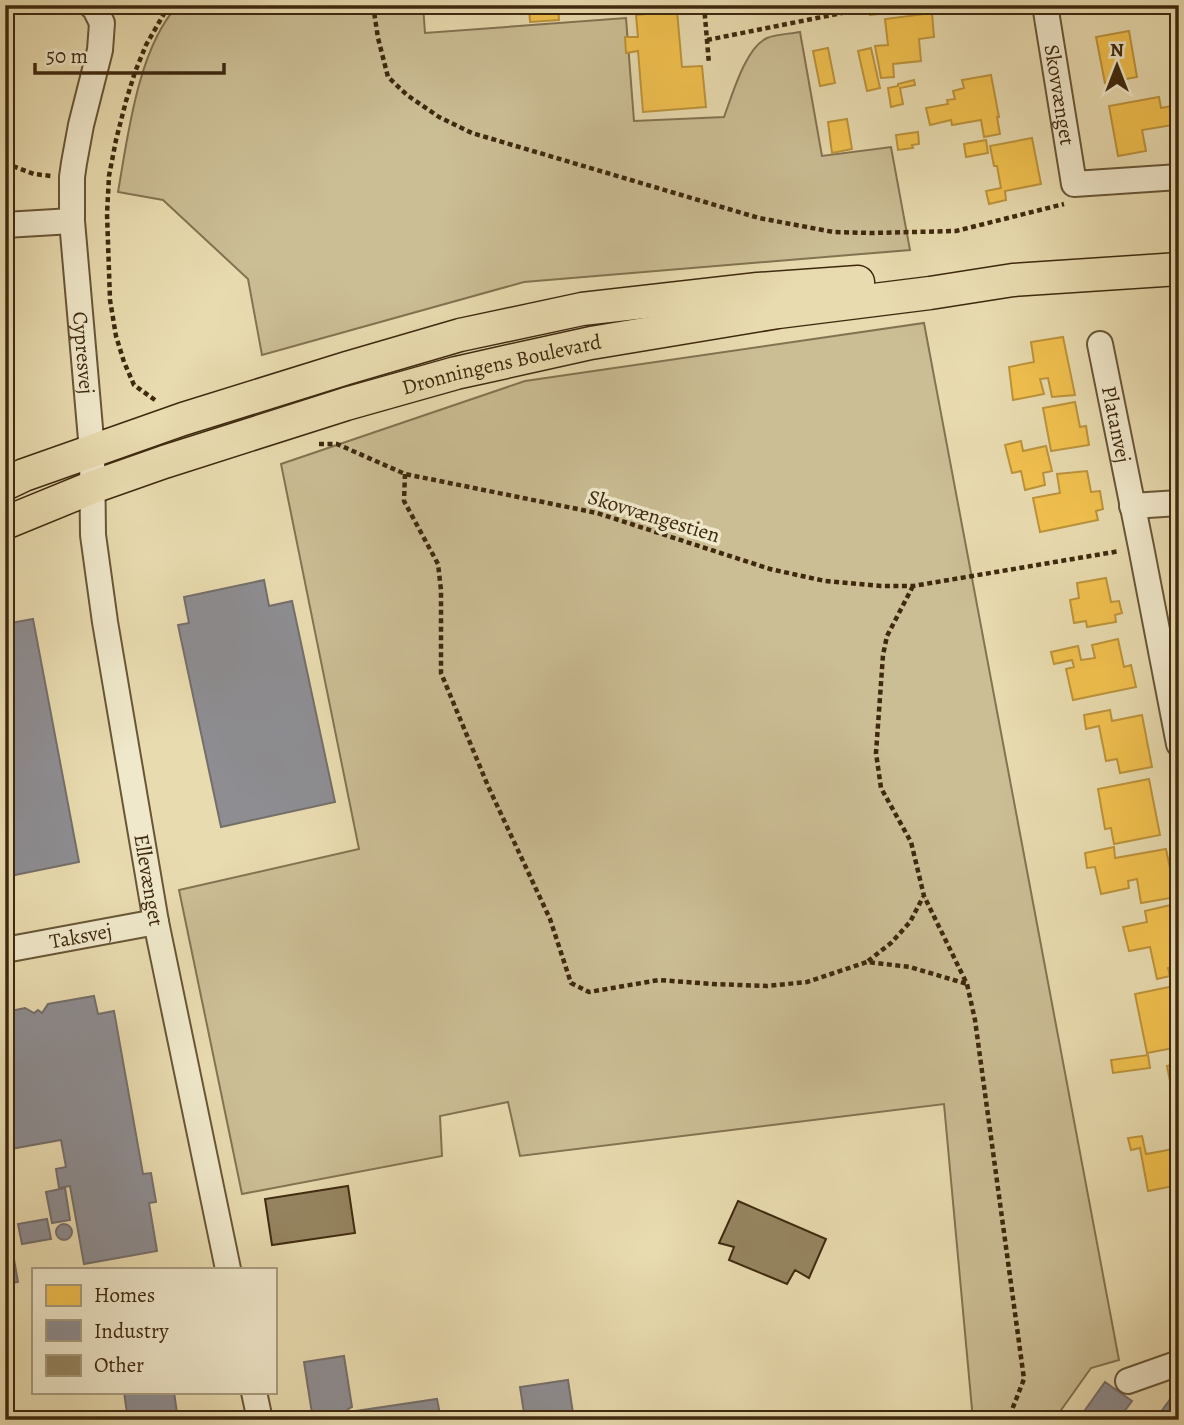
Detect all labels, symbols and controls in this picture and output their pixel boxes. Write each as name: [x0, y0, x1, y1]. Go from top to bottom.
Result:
scale bar: [35, 32, 224, 76]
north arrow: [1082, 32, 1152, 102]
text: N: [1110, 37, 1124, 63]
text: 50 m: [46, 42, 88, 70]
street label: Skovvænget: [1038, 42, 1082, 147]
street label: Cypresvej: [66, 311, 101, 395]
street label: Dronningens Boulevard: [398, 327, 604, 402]
street label: Platanvej: [1095, 383, 1138, 465]
street label: Skovvængestien: [585, 483, 723, 549]
street label: Ellevænget: [127, 832, 171, 929]
street label: Taksvej: [47, 916, 114, 955]
legend: [32, 1268, 276, 1394]
text: Homes: [94, 1281, 155, 1309]
text: Industry: [94, 1317, 169, 1345]
text: Other: [94, 1351, 144, 1379]

